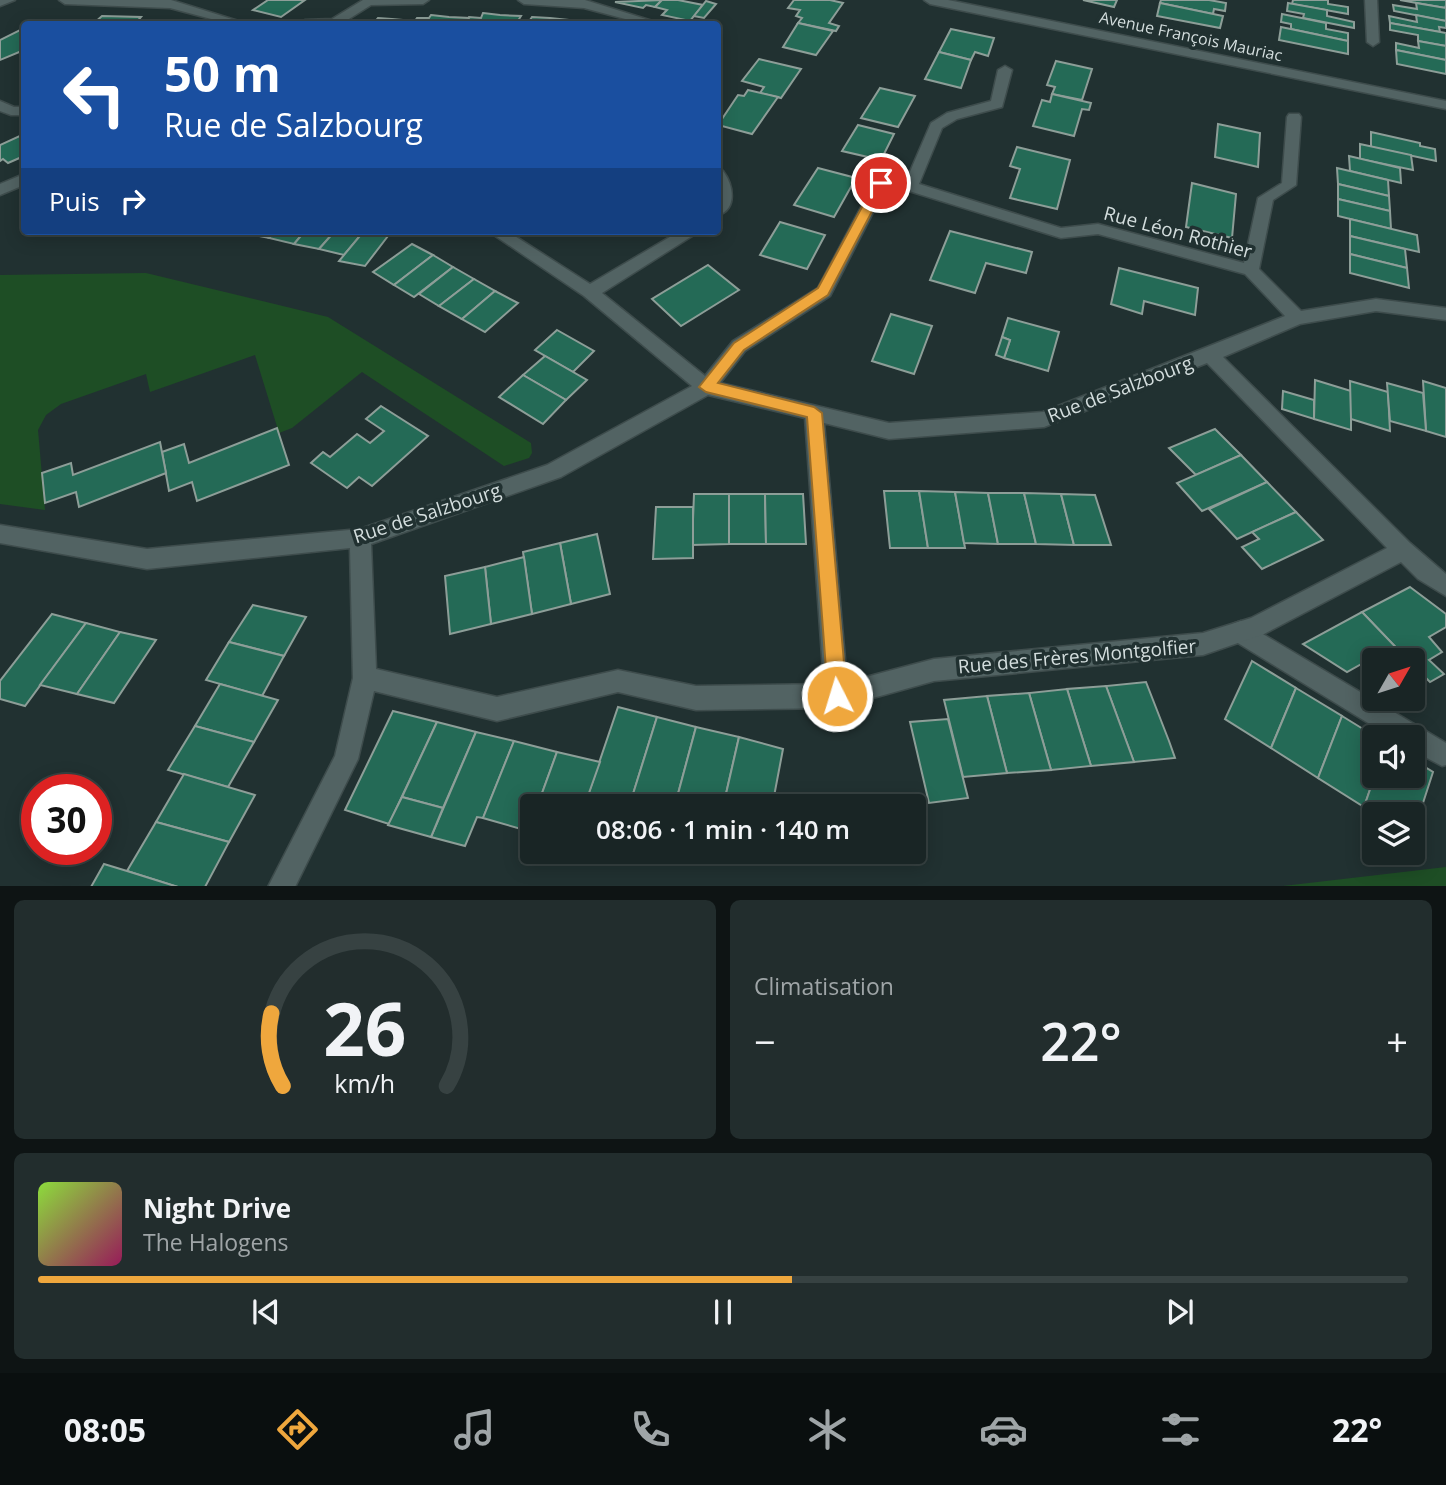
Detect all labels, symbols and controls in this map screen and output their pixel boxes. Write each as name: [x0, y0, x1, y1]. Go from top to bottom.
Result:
street label: Avenue François Mauriac: [1097, 6, 1285, 66]
text: 50 m: [164, 40, 281, 106]
icon: left: [49, 49, 140, 140]
text: Rue de Salzbourg: [164, 103, 423, 146]
pin: [851, 153, 911, 213]
icon: arrive: [862, 164, 900, 202]
icon: right: [114, 182, 152, 220]
text: Puis: [49, 183, 100, 219]
street label: Rue Léon Rothier: [1101, 200, 1255, 264]
street label: Rue de Salzbourg: [1044, 349, 1196, 429]
street label: Rue de Salzbourg: [350, 477, 504, 549]
street label: Rue des Frères Montgolfier: [957, 633, 1197, 679]
north arrow: [1362, 648, 1424, 710]
map controls: [1362, 648, 1425, 865]
position arrow: [800, 659, 874, 733]
button: sound: [1362, 725, 1425, 788]
speed limit sign: 30: [21, 774, 112, 865]
button: layers: [1362, 802, 1425, 865]
text: 08:06 · 1 min · 140 m: [596, 811, 850, 847]
text: Climatisation: [754, 970, 894, 1002]
text: 26: [323, 978, 407, 1077]
text: 22°: [1040, 1005, 1122, 1076]
text: −: [754, 1015, 776, 1067]
text: +: [1386, 1015, 1408, 1067]
text: km/h: [335, 1065, 395, 1099]
text: Night Drive: [143, 1190, 291, 1226]
text: The Halogens: [143, 1226, 289, 1258]
icon: previous: [247, 1293, 285, 1331]
icon: pause: [704, 1293, 742, 1331]
icon: next: [1161, 1293, 1199, 1331]
icon: directions: [273, 1405, 322, 1454]
icon: music: [450, 1405, 499, 1454]
icon: phone: [626, 1405, 675, 1454]
icon: climate: [803, 1405, 852, 1454]
icon: car: [979, 1405, 1028, 1454]
icon: filters: [1156, 1405, 1205, 1454]
text: 08:05: [64, 1408, 146, 1451]
text: 22°: [1332, 1408, 1382, 1451]

